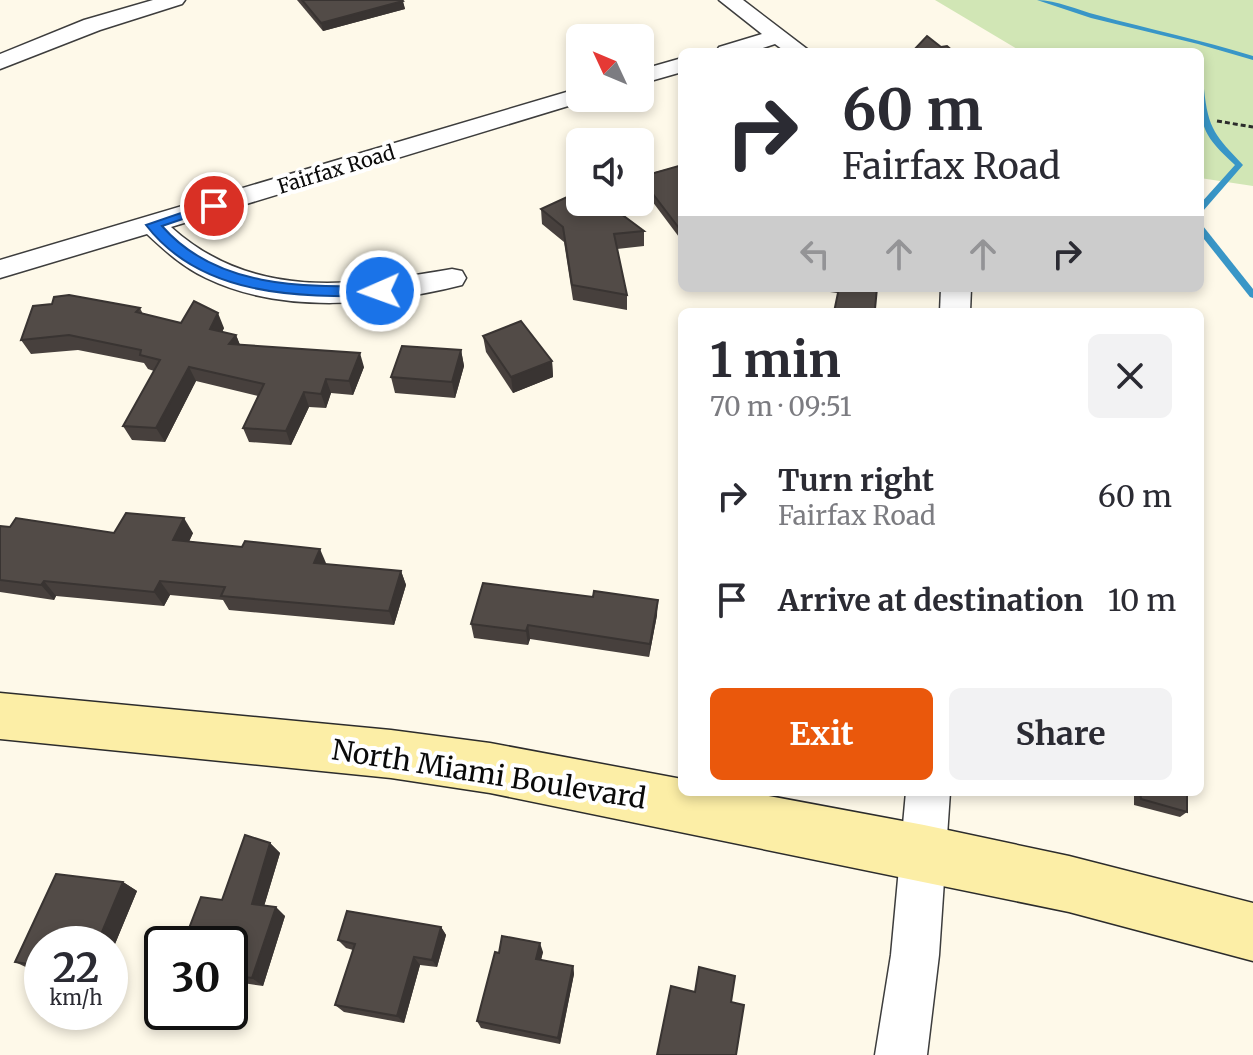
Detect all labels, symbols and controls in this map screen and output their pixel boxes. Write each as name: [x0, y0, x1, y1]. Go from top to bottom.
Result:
north arrow: [566, 24, 654, 112]
map controls: [566, 24, 654, 216]
text: 60 m: [842, 75, 983, 145]
icon: right: [710, 80, 814, 184]
button: sound: [566, 128, 654, 216]
street label: Fairfax Road: [274, 139, 398, 199]
text: Fairfax Road: [842, 144, 1060, 189]
pin: [180, 172, 248, 240]
icon: arrive: [192, 184, 236, 228]
icon: left: [793, 232, 837, 276]
icon: ahead: [877, 232, 921, 276]
icon: ahead: [961, 232, 1005, 276]
icon: right: [1045, 232, 1089, 276]
position arrow: [338, 249, 422, 333]
text: 1 min: [710, 330, 841, 390]
button: close: [1088, 334, 1172, 418]
text: 70 m · 09:51: [710, 390, 851, 423]
text: Turn right: [778, 461, 934, 499]
icon: right: [710, 474, 754, 518]
text: 60 m: [1098, 477, 1172, 515]
text: Fairfax Road: [778, 499, 936, 532]
icon: arrive: [710, 578, 754, 622]
text: Arrive at destination: [778, 581, 1084, 619]
text: 10 m: [1108, 581, 1176, 619]
button: Exit: [710, 688, 933, 780]
button: Share: [949, 688, 1172, 780]
street label: North Miami Boulevard: [329, 731, 649, 817]
speed limit sign: 30: [144, 926, 248, 1030]
text: 22: [53, 943, 99, 993]
text: km/h: [50, 985, 102, 1010]

